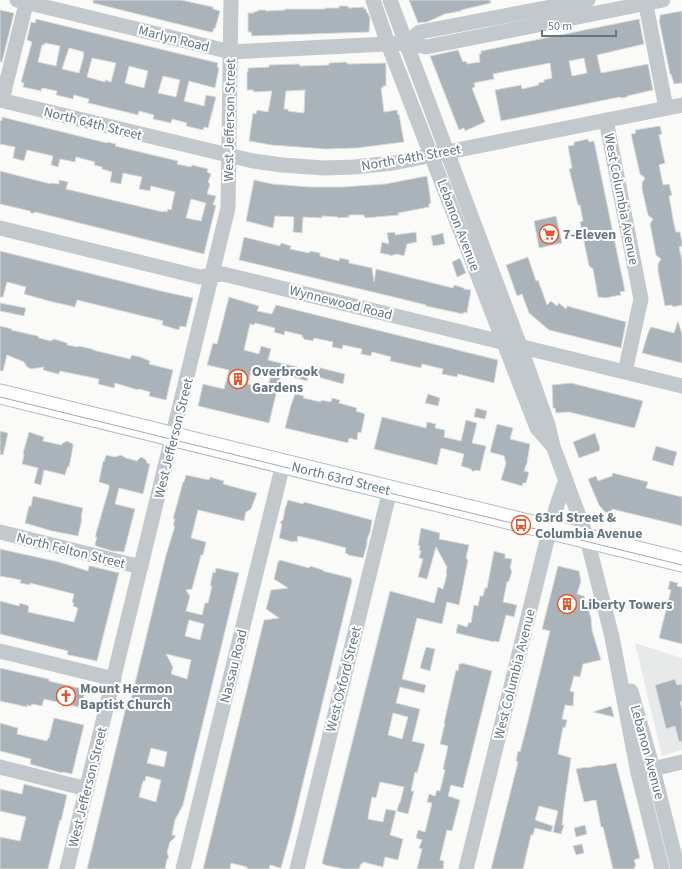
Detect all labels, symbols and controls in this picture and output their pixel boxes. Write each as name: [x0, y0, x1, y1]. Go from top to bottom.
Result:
scale bar: [542, 12, 616, 38]
text: 50 m: [548, 18, 572, 35]
street label: Marlyn Road: [136, 20, 211, 57]
street label: West Jefferson Street: [219, 58, 241, 182]
street label: North 64th Street: [41, 102, 144, 146]
street label: West Columbia Avenue: [598, 132, 644, 267]
street label: North 64th Street: [360, 139, 463, 177]
street label: Lebanon Avenue: [431, 176, 485, 274]
supermarket icon: 7-Eleven: [538, 223, 560, 245]
place label: 7-Eleven: [563, 225, 616, 245]
street label: Wynnewood Road: [287, 280, 394, 325]
place label: Overbrook Gardens: [252, 362, 319, 398]
building icon: Overbrook Gardens: [227, 368, 249, 390]
street label: West Jefferson Street: [149, 376, 199, 501]
street label: North 63rd Street: [289, 457, 392, 501]
place label: 63rd Street & Columbia Avenue: [535, 508, 642, 544]
bus stop icon: 63rd Street & Columbia Avenue: [510, 514, 532, 536]
street label: North Felton Street: [14, 528, 128, 574]
building icon: Liberty Towers: [556, 593, 578, 615]
place label: Liberty Towers: [581, 595, 672, 615]
street label: West Columbia Avenue: [489, 607, 541, 741]
street label: West Oxford Street: [321, 624, 367, 734]
street label: Nassau Road: [215, 627, 253, 705]
place label: Mount Hermon Baptist Church: [80, 679, 173, 715]
church icon: Mount Hermon Baptist Church: [55, 685, 77, 707]
street label: Lebanon Avenue: [625, 703, 669, 802]
street label: West Jefferson Street: [63, 725, 113, 850]

